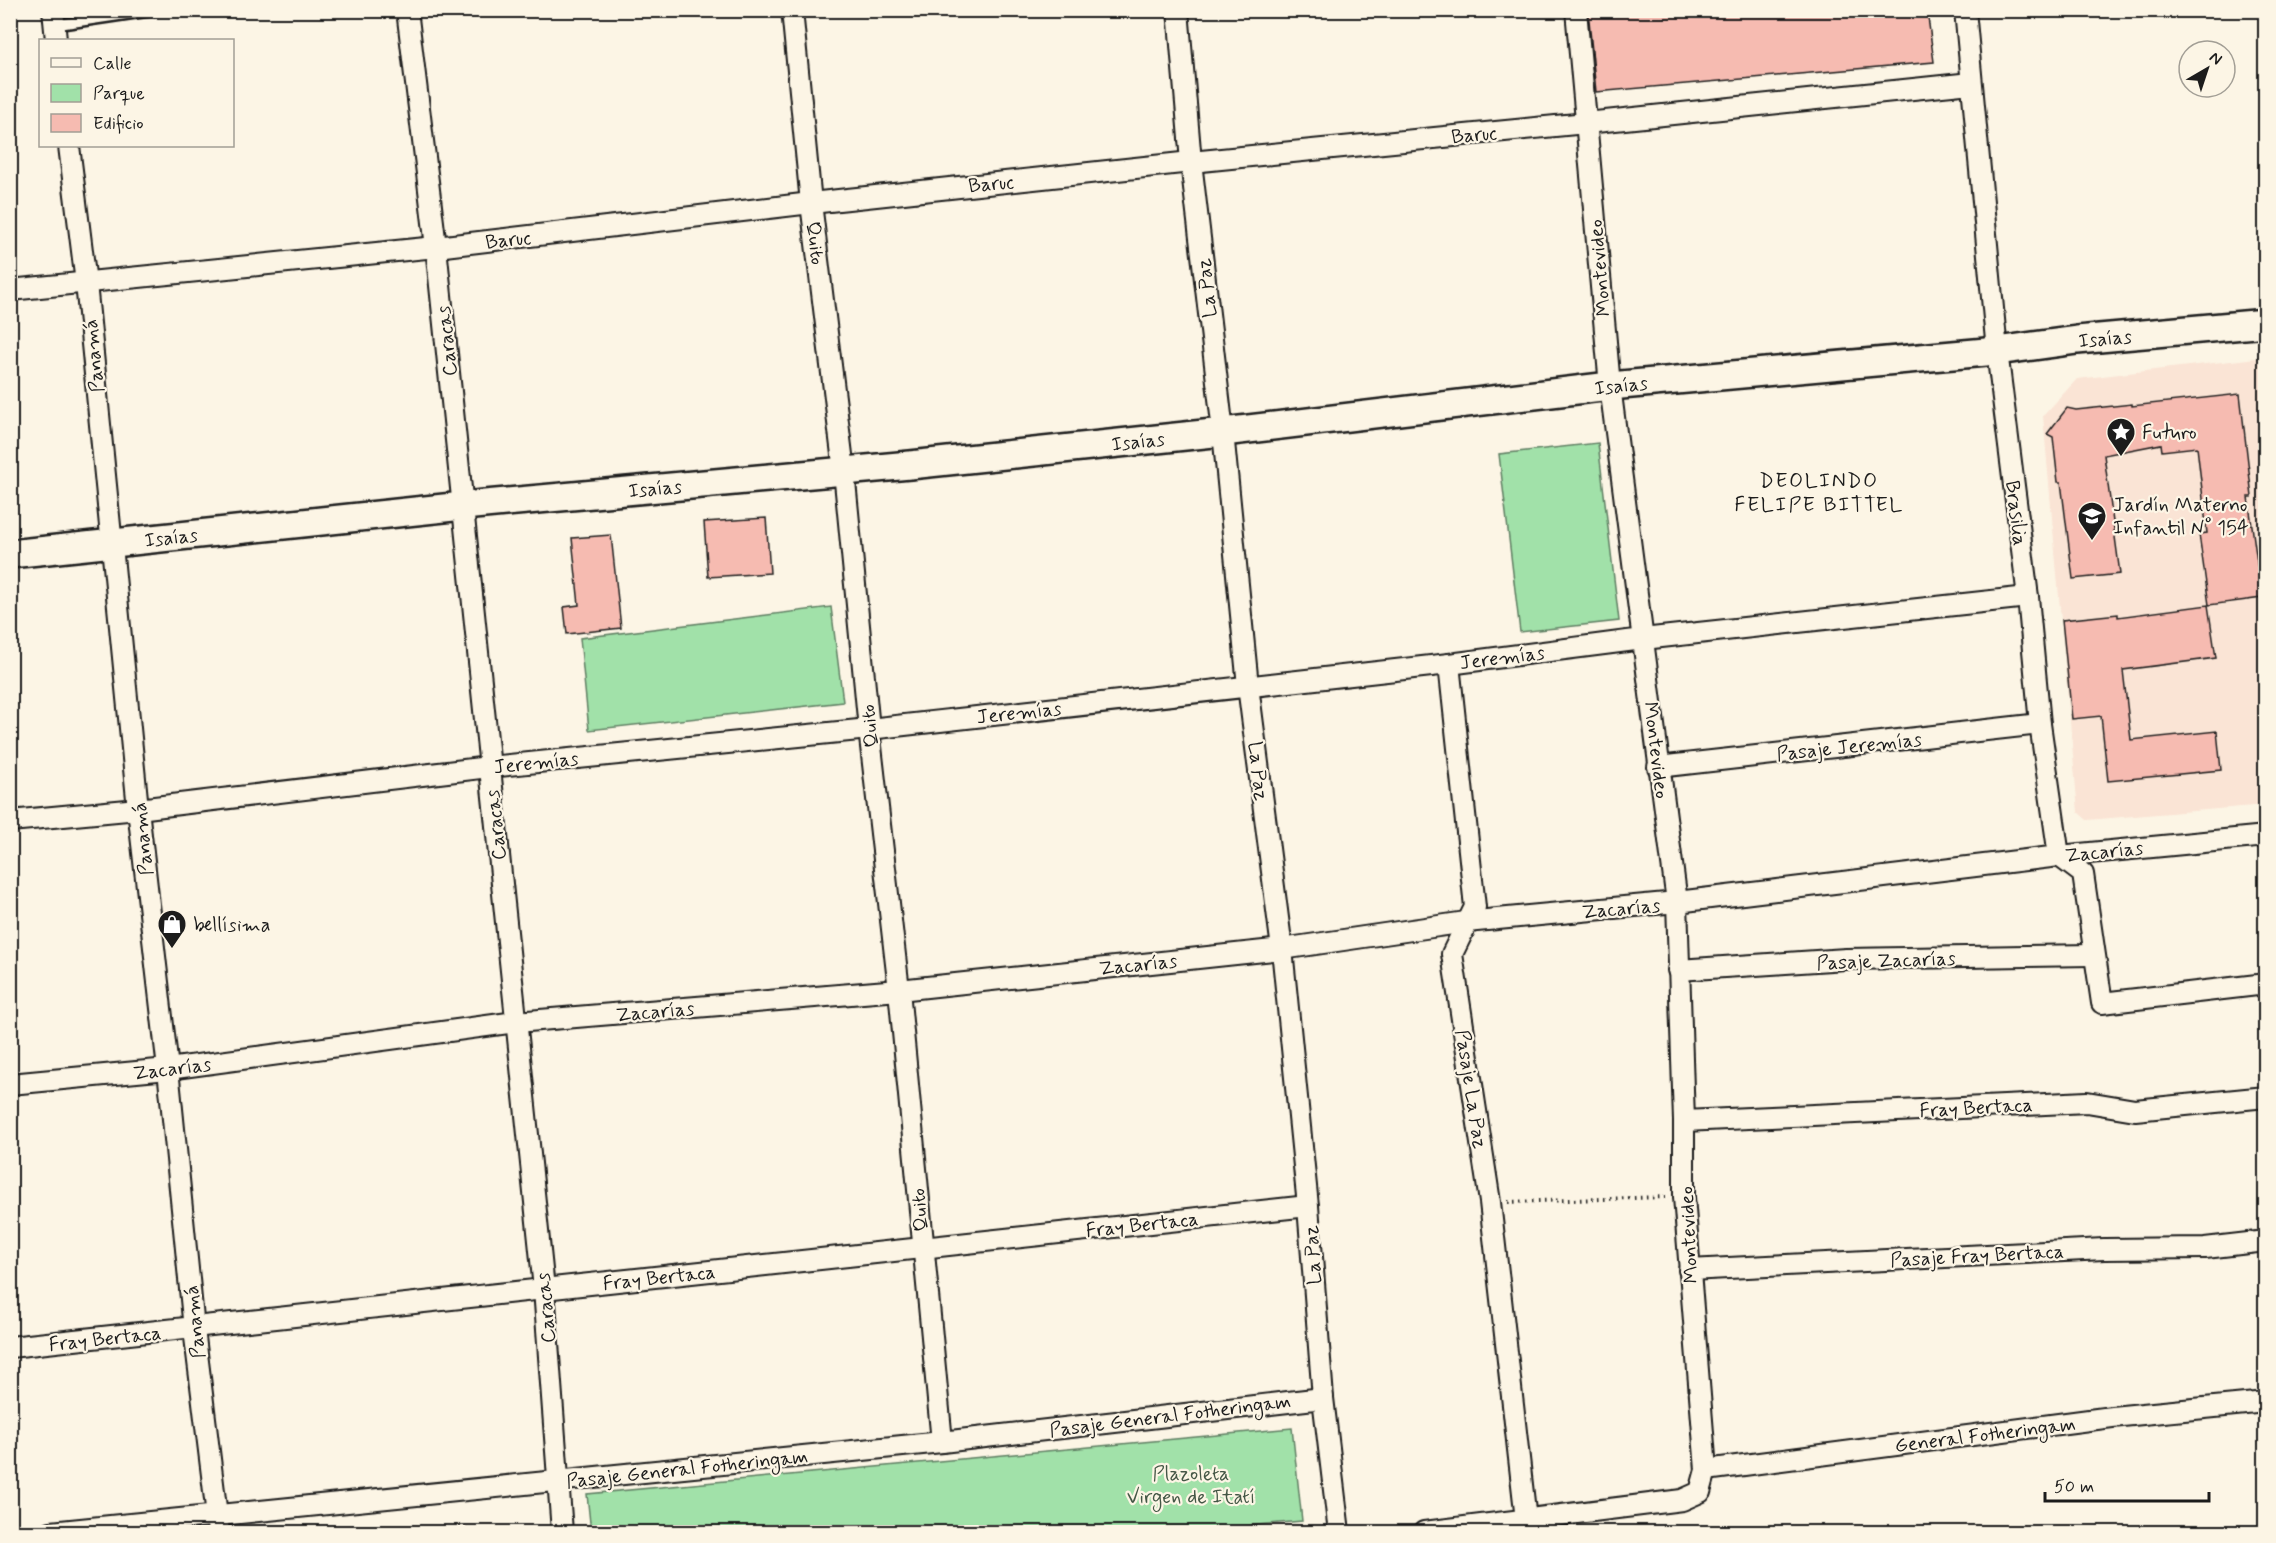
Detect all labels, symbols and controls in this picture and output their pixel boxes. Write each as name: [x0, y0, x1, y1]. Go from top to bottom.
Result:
legend: [39, 39, 234, 147]
north arrow: [2177, 39, 2237, 99]
text: N: [2205, 47, 2226, 70]
text: Calle: [93, 52, 132, 76]
text: Parque: [93, 82, 145, 106]
text: Edificio: [93, 112, 144, 136]
street label: Baruc: [1450, 120, 1498, 151]
street label: Baruc: [967, 169, 1015, 200]
street label: Montevideo: [1583, 218, 1618, 318]
street label: Quito: [798, 220, 831, 266]
street label: Baruc: [484, 224, 533, 257]
street label: La Paz: [1190, 257, 1225, 319]
street label: Caracas: [430, 304, 465, 377]
street label: Panamá: [77, 318, 112, 394]
street label: Isaías: [2077, 324, 2133, 355]
street label: Isaías: [1593, 370, 1649, 403]
place icon: Futuro: [2105, 416, 2137, 458]
place label: Futuro: [2142, 420, 2197, 447]
street label: Isaías: [1110, 426, 1166, 459]
district label: DEOLINDO FELIPE BITTEL: [1734, 467, 1904, 519]
street label: Isaías: [627, 474, 683, 505]
street label: Brasilia: [1998, 479, 2033, 547]
place label: Jardín Materno Infantil N° 154: [2113, 492, 2249, 542]
school or university icon: Jardín Materno Infantil N° 154: [2076, 500, 2108, 542]
street label: Isaías: [143, 522, 199, 555]
street label: Jeremías: [1458, 640, 1546, 677]
street label: Jeremías: [975, 696, 1063, 731]
street label: Montevideo: [1636, 700, 1675, 800]
street label: Quito: [855, 703, 886, 749]
street label: Pasaje Jeremías: [1775, 726, 1923, 769]
street label: La Paz: [1240, 740, 1275, 802]
street label: Jeremías: [492, 746, 580, 781]
street label: Caracas: [479, 788, 514, 861]
street label: Panamá: [126, 801, 161, 877]
street label: Zacarías: [2064, 835, 2145, 870]
street label: Zacarías: [1581, 893, 1662, 926]
shop icon: bellísima: [156, 908, 188, 950]
place label: bellísima: [193, 912, 270, 939]
street label: Pasaje Zacarías: [1816, 946, 1956, 977]
street label: Zacarías: [1098, 948, 1179, 983]
street label: Zacarías: [615, 996, 696, 1029]
street label: Pasaje La Paz: [1448, 1028, 1493, 1151]
street label: Zacarías: [132, 1051, 213, 1088]
street label: Fray Bertaca: [1919, 1092, 2033, 1125]
street label: Montevideo: [1673, 1186, 1706, 1284]
street label: Quito: [905, 1187, 936, 1233]
street label: Fray Bertaca: [1084, 1206, 1200, 1245]
street label: La Paz: [1298, 1224, 1329, 1285]
street label: Pasaje Fray Bertaca: [1889, 1238, 2065, 1275]
street label: Fray Bertaca: [601, 1259, 717, 1298]
street label: Caracas: [530, 1271, 563, 1344]
street label: Panamá: [178, 1284, 213, 1360]
street label: Fray Bertaca: [47, 1320, 163, 1359]
street label: Pasaje General Fotheringam: [1048, 1388, 1293, 1446]
street label: General Fotheringam: [1893, 1411, 2077, 1461]
street label: Pasaje General Fotheringam: [565, 1443, 810, 1497]
park label: Plazoleta Virgen de Itatí: [1127, 1461, 1255, 1512]
scale bar: [2045, 1465, 2208, 1503]
text: 50 m: [2054, 1475, 2094, 1499]

